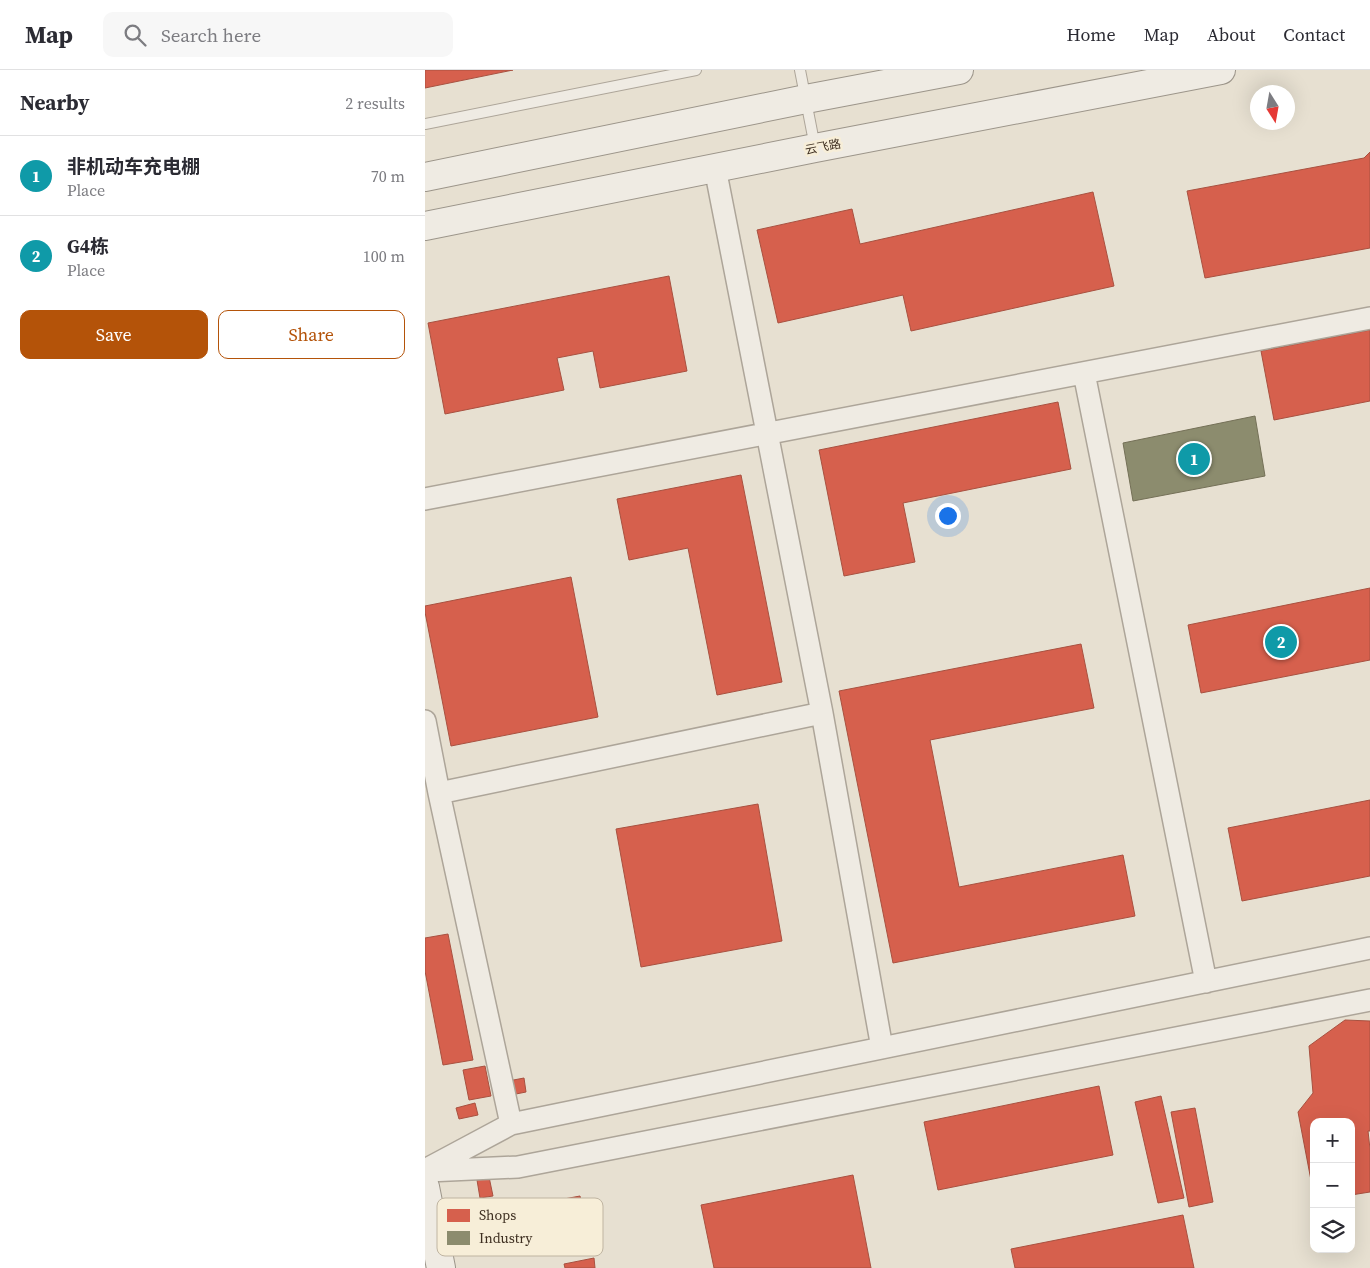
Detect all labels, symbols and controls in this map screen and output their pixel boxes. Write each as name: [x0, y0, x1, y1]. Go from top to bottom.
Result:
search box: [103, 12, 453, 57]
text: Map: [25, 18, 73, 51]
icon: search: [121, 21, 149, 49]
text: Search here: [161, 22, 261, 48]
text: Home: [1067, 22, 1116, 47]
text: Map: [1144, 22, 1179, 47]
text: About: [1207, 22, 1255, 47]
text: Contact: [1283, 22, 1345, 47]
north arrow: [1250, 85, 1295, 130]
text: Nearby: [20, 88, 90, 117]
text: 2 results: [345, 92, 405, 114]
street label: 云飞路: [804, 136, 842, 158]
text: 非机动车充电棚: [67, 153, 200, 179]
text: 1: [32, 165, 40, 187]
text: 70 m: [371, 165, 405, 187]
text: Place: [67, 179, 105, 201]
text: G4栋: [67, 233, 109, 259]
text: 2: [32, 245, 40, 267]
text: 100 m: [363, 245, 405, 267]
text: Place: [67, 259, 105, 281]
button: Save: [20, 310, 208, 359]
button: Share: [218, 310, 405, 359]
pin: 1: [1178, 440, 1210, 478]
your location: [935, 503, 961, 529]
pin: 2: [1265, 623, 1297, 661]
map controls: [1310, 1118, 1355, 1253]
button: +: [1310, 1118, 1355, 1163]
button: −: [1310, 1163, 1355, 1208]
legend: [437, 1198, 603, 1256]
text: Shops: [479, 1205, 516, 1225]
button: layers: [1310, 1208, 1355, 1253]
text: Industry: [479, 1228, 533, 1248]

